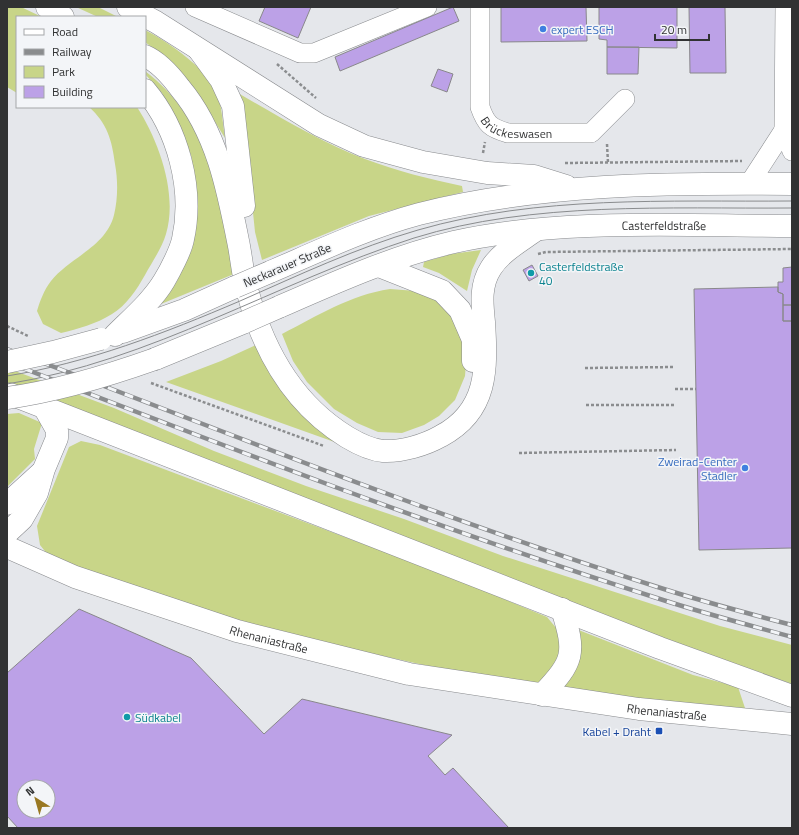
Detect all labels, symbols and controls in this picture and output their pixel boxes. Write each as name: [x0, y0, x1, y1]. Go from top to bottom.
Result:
legend: [16, 16, 146, 108]
scale bar: [655, 16, 709, 42]
place label: expert ESCH: [551, 20, 614, 39]
text: 20 m: [661, 20, 687, 39]
text: Road: [52, 22, 78, 41]
marker: expert ESCH: [538, 24, 548, 34]
text: Railway: [52, 42, 92, 61]
text: Park: [52, 62, 75, 81]
text: Building: [52, 82, 93, 101]
street label: Brückeswasen: [476, 112, 552, 143]
street label: Casterfeldstraße: [621, 215, 706, 235]
street label: Neckarauer Straße: [240, 238, 334, 292]
place label: Casterfeldstraße 40: [539, 257, 624, 290]
marker: Casterfeldstraße 40: [526, 268, 536, 278]
place label: Zweirad-Center Stadler: [658, 452, 737, 485]
marker: Zweirad-Center Stadler: [740, 463, 750, 473]
street label: Rhenaniastraße: [227, 620, 310, 658]
street label: Rhenaniastraße: [625, 698, 708, 725]
place label: Südkabel: [135, 708, 181, 727]
marker: Südkabel: [122, 712, 132, 722]
place label: Kabel + Draht: [582, 722, 652, 741]
marker: Kabel + Draht: [654, 726, 664, 736]
north arrow: [16, 779, 56, 819]
text: N: [22, 782, 38, 800]

